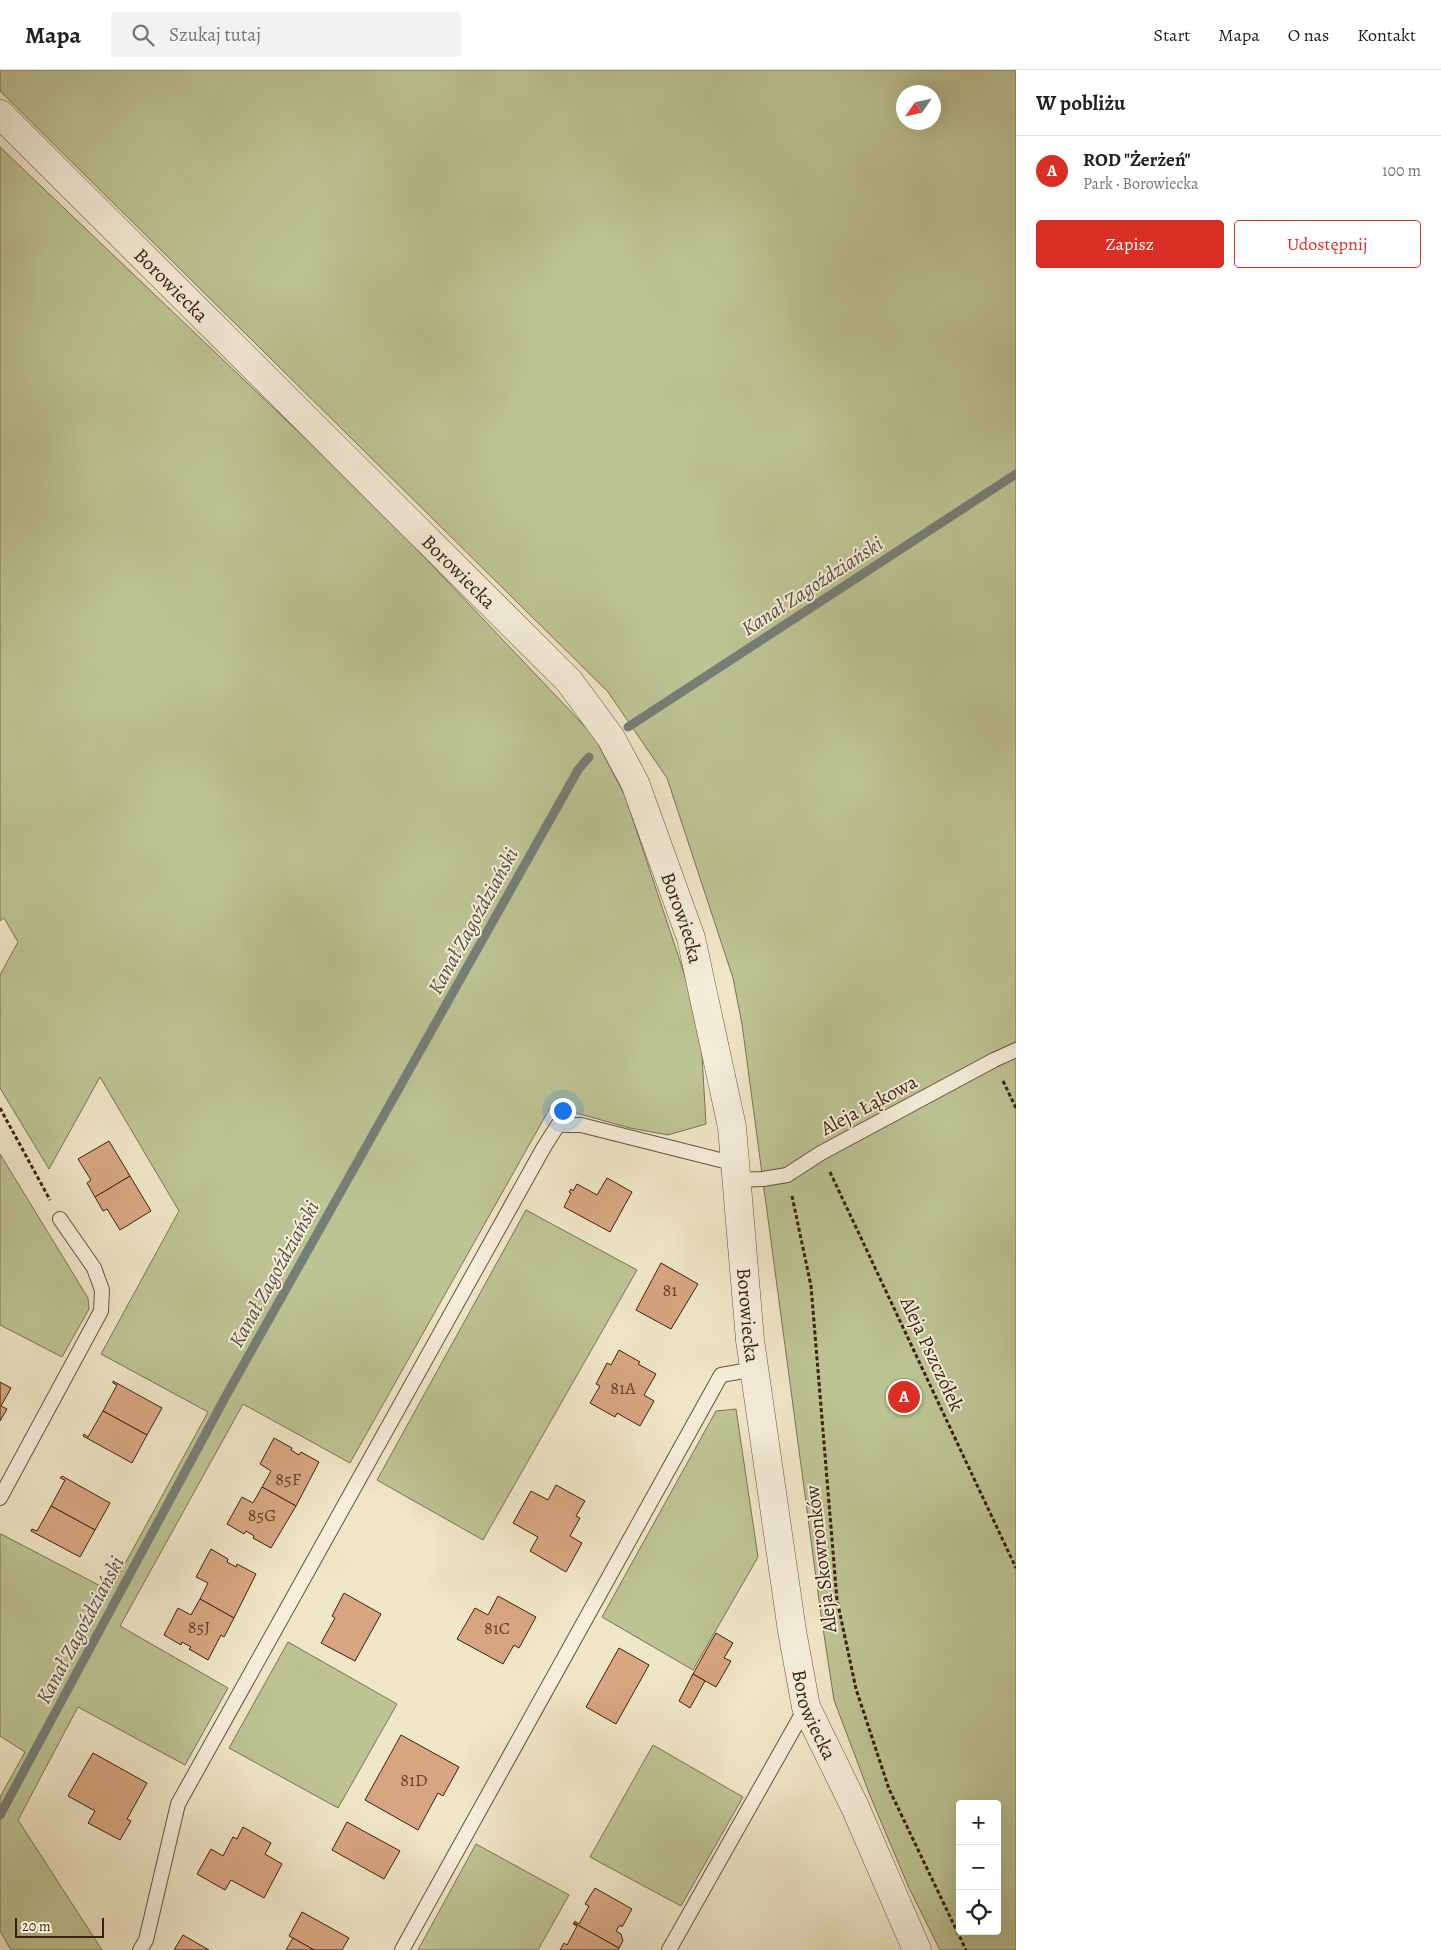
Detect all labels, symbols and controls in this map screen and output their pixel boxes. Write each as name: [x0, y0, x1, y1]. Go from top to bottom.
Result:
search box: [111, 12, 461, 57]
text: Mapa: [25, 19, 81, 51]
icon: search: [129, 21, 157, 49]
text: Szukaj tutaj: [169, 22, 261, 48]
text: Start: [1154, 23, 1190, 47]
text: Mapa: [1218, 23, 1260, 47]
text: O nas: [1288, 23, 1329, 47]
text: Kontakt: [1357, 23, 1416, 47]
north arrow: [896, 85, 941, 130]
text: W pobliżu: [1036, 89, 1125, 117]
text: ROD "Żerżeń": [1083, 147, 1191, 173]
text: A: [1047, 160, 1057, 182]
text: 100 m: [1382, 160, 1421, 182]
text: Park · Borowiecka: [1083, 173, 1198, 195]
button: Zapisz: [1036, 220, 1224, 268]
button: Udostępnij: [1234, 220, 1421, 268]
street label: Borowiecka: [128, 242, 215, 328]
street label: Borowiecka: [416, 528, 503, 615]
water label: Kanał Zagoździański: [736, 530, 888, 642]
water label: Kanał Zagoździański: [421, 843, 525, 999]
street label: Borowiecka: [655, 868, 710, 967]
street label: Aleja Łąkowa: [815, 1068, 923, 1142]
your location: [550, 1098, 576, 1124]
water label: Kanał Zagoździański: [222, 1196, 326, 1352]
street label: Borowiecka: [730, 1267, 767, 1365]
house number: 81: [663, 1278, 677, 1302]
street label: Aleja Pszczółek: [895, 1293, 969, 1415]
house number: 81A: [610, 1376, 636, 1400]
pin: A: [888, 1378, 920, 1416]
house number: 85F: [275, 1467, 301, 1491]
street label: Aleja Skowronków: [798, 1483, 844, 1635]
house number: 85G: [248, 1503, 276, 1527]
water label: Kanał Zagoździański: [29, 1551, 131, 1709]
house number: 85J: [188, 1615, 210, 1639]
house number: 81C: [484, 1616, 510, 1640]
street label: Borowiecka: [786, 1667, 844, 1765]
house number: 81D: [400, 1768, 428, 1792]
map controls: [956, 1800, 1001, 1935]
button: +: [956, 1800, 1001, 1845]
button: −: [956, 1845, 1001, 1890]
button: locate: [956, 1890, 1001, 1935]
scale bar: [15, 1915, 104, 1938]
text: 20 m: [22, 1917, 51, 1936]

